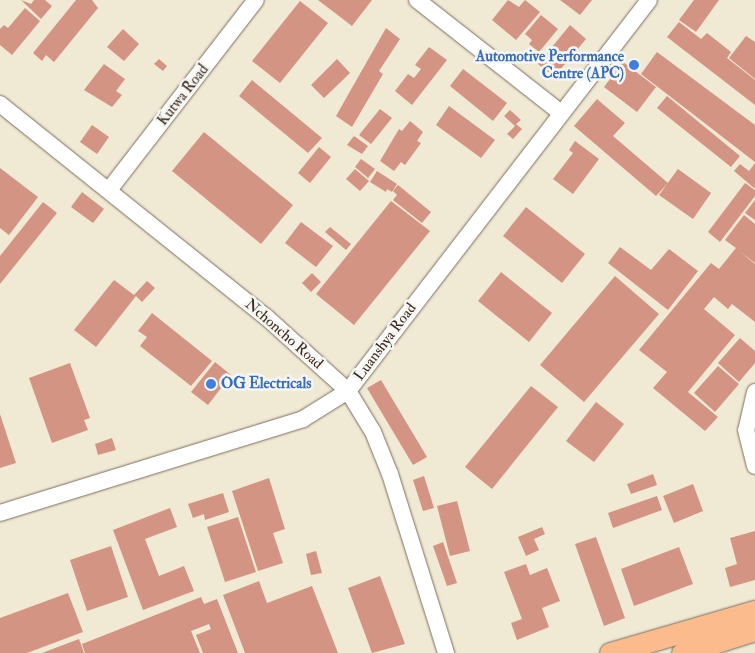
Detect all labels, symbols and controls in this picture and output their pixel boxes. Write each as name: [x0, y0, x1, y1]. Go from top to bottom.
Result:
place label: Automotive Performance Centre (APC): [476, 47, 624, 82]
marker: Automotive Performance Centre (APC): [628, 59, 640, 71]
street label: Kutwa Road: [154, 61, 212, 129]
street label: Nchoncho Road: [241, 295, 327, 373]
street label: Luanshya Road: [350, 300, 420, 384]
place label: OG Electricals: [221, 375, 311, 393]
marker: OG Electricals: [205, 378, 217, 390]

